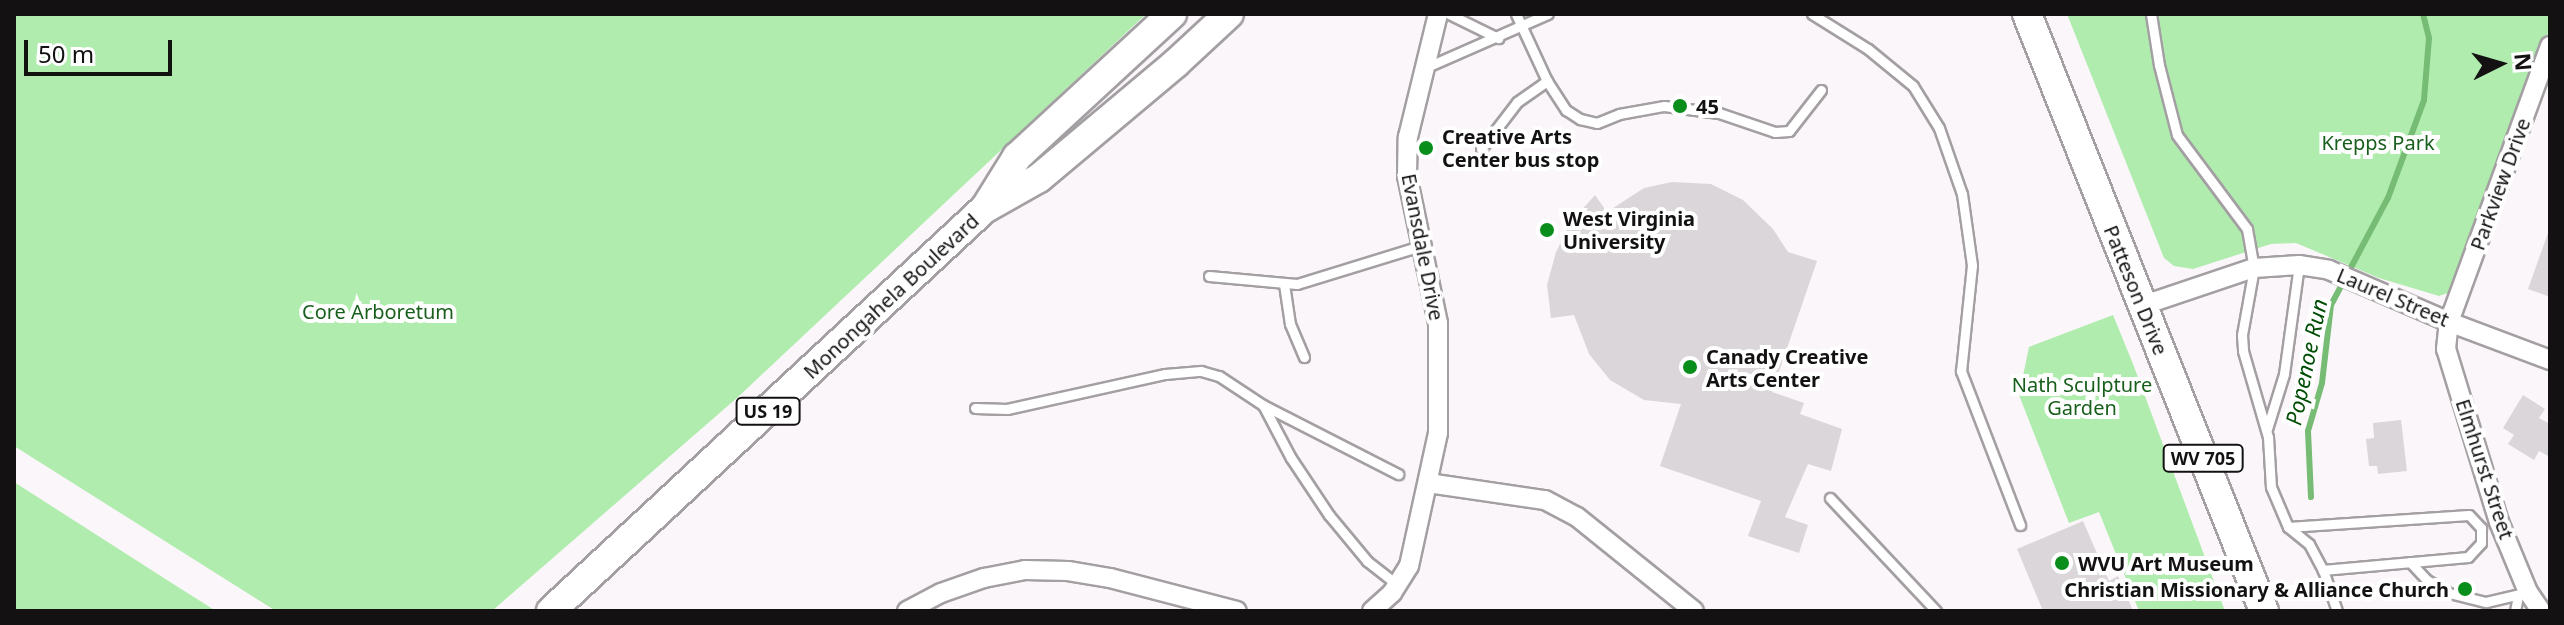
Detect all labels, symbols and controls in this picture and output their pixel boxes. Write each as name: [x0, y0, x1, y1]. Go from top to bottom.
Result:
scale bar: [28, 24, 176, 74]
north arrow: [2460, 24, 2540, 104]
text: 50 m: [38, 37, 94, 70]
text: N: [2508, 52, 2540, 72]
place label: 45: [1696, 94, 1719, 118]
marker: 45: [1671, 97, 1689, 115]
street label: Parkview Drive: [2465, 115, 2535, 253]
place label: Creative Arts Center bus stop: [1442, 124, 1599, 171]
park label: Krepps Park: [2321, 130, 2435, 154]
marker: Creative Arts Center bus stop: [1417, 139, 1435, 157]
street label: Evansdale Drive: [1397, 172, 1449, 322]
place label: West Virginia University: [1563, 206, 1695, 253]
street label: Monongahela Boulevard: [798, 209, 984, 383]
marker: West Virginia University: [1538, 221, 1556, 239]
street label: Patteson Drive: [2099, 222, 2173, 358]
street label: Laurel Street: [2333, 263, 2453, 331]
water label: Popenoe Run: [2280, 296, 2332, 428]
park label: Core Arboretum: [302, 299, 454, 323]
place label: Canady Creative Arts Center: [1706, 344, 1868, 391]
marker: Canady Creative Arts Center: [1681, 358, 1699, 376]
park label: Nath Sculpture Garden: [2012, 372, 2152, 419]
street label: Elmhurst Street: [2451, 396, 2519, 542]
road number: US 19: [734, 397, 802, 425]
road number: WV 705: [2161, 444, 2245, 472]
place label: WVU Art Museum: [2078, 551, 2254, 575]
marker: WVU Art Museum: [2053, 554, 2071, 572]
place label: Christian Missionary & Alliance Church: [2064, 577, 2449, 601]
marker: Christian Missionary & Alliance Church: [2456, 580, 2474, 598]

